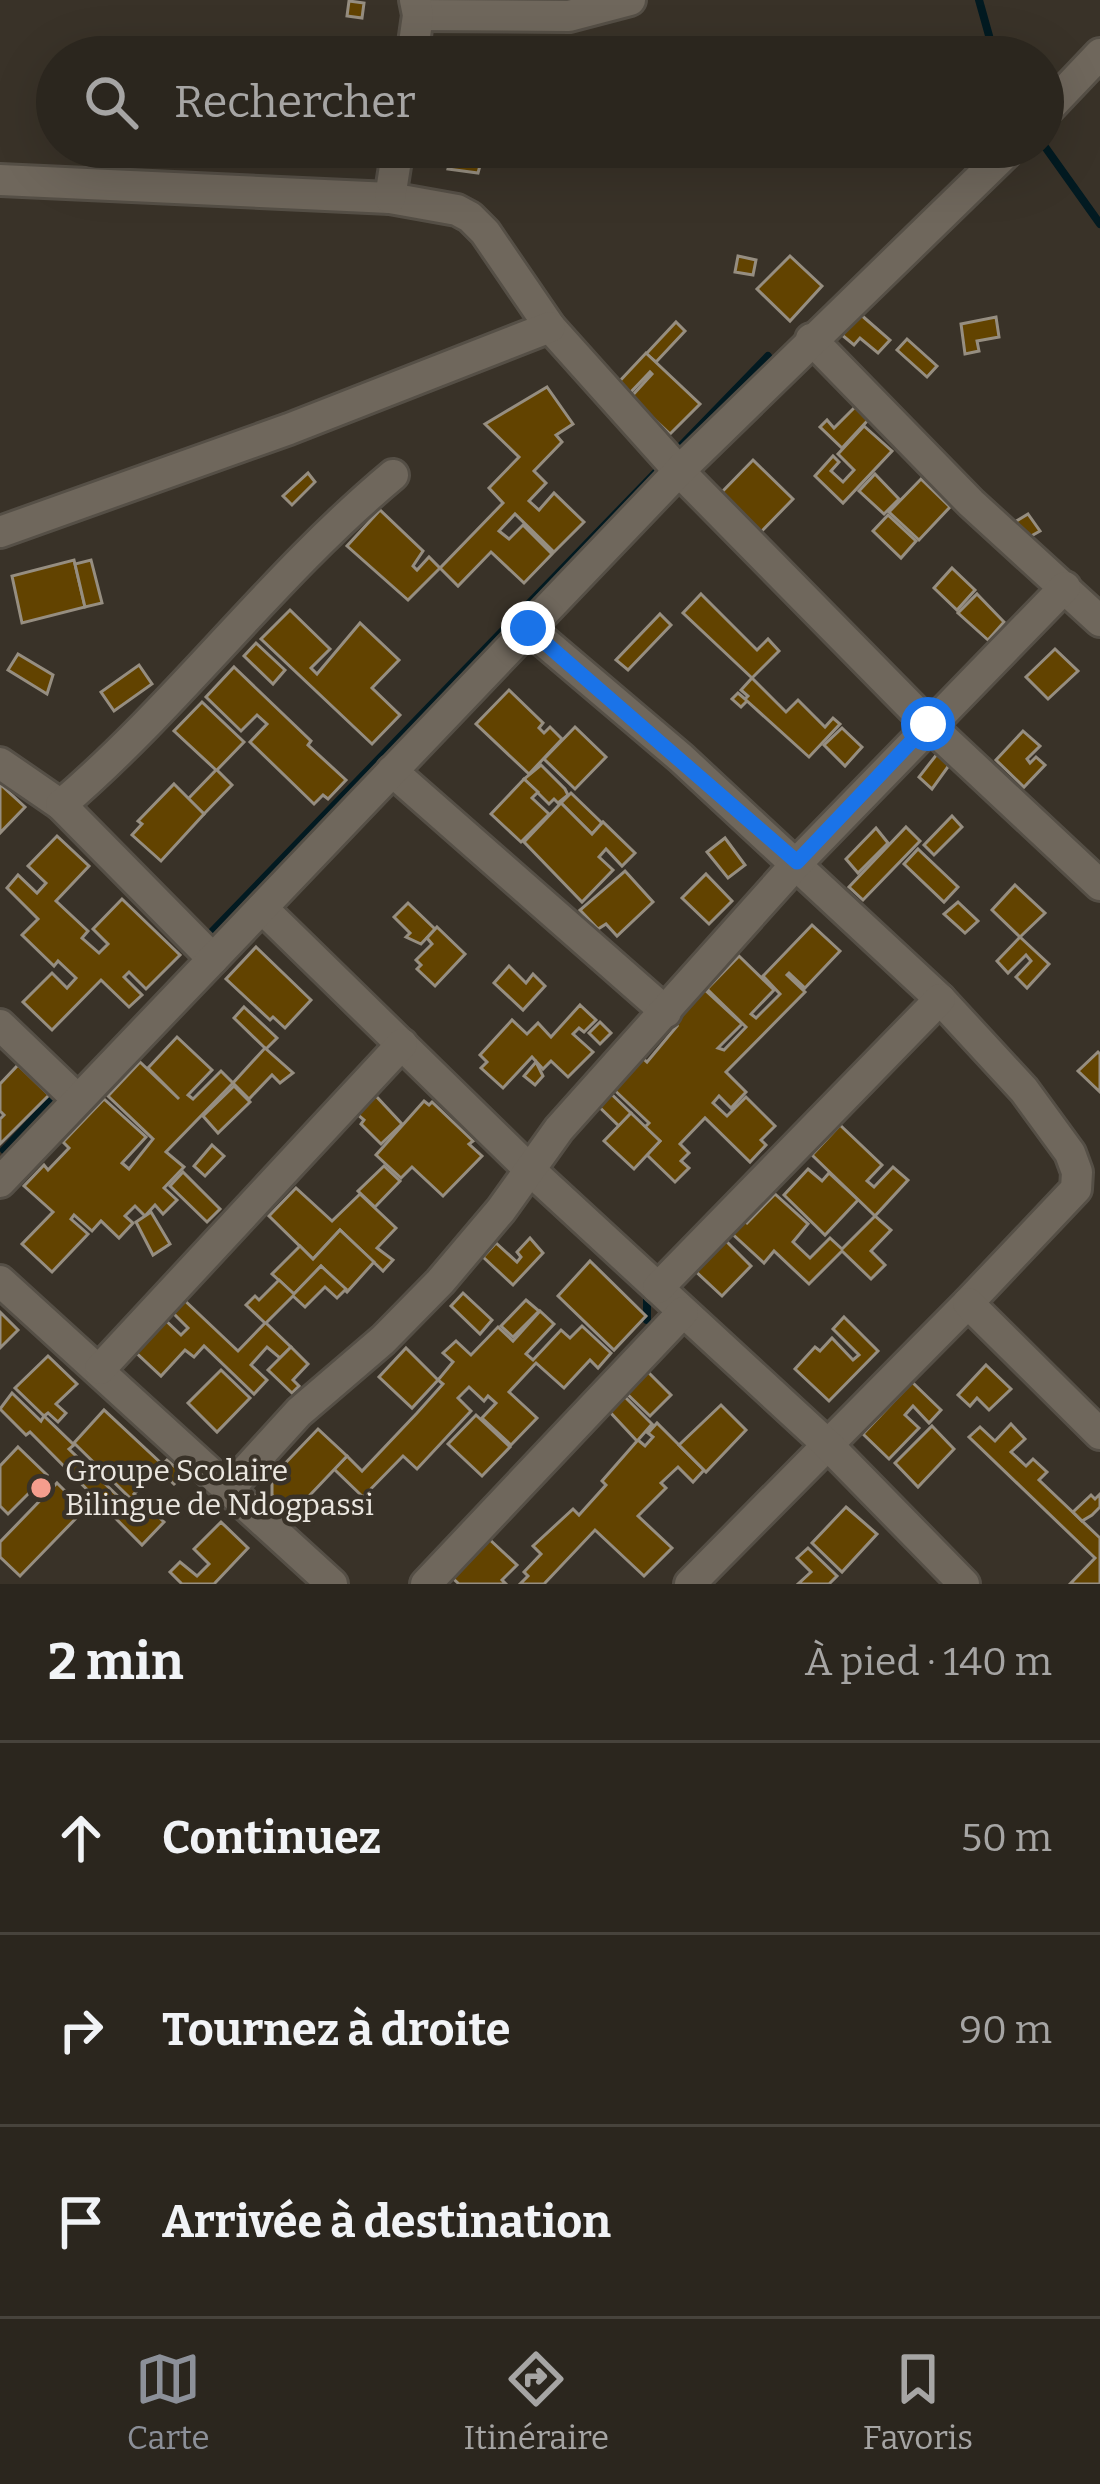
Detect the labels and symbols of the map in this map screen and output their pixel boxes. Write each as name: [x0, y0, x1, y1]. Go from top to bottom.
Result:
route end: [501, 601, 555, 655]
route start: [901, 697, 955, 751]
place label: Groupe Scolaire Bilingue de Ndogpassi: [65, 1453, 374, 1523]
marker: Groupe Scolaire Bilingue de Ndogpassi: [28, 1475, 54, 1501]

